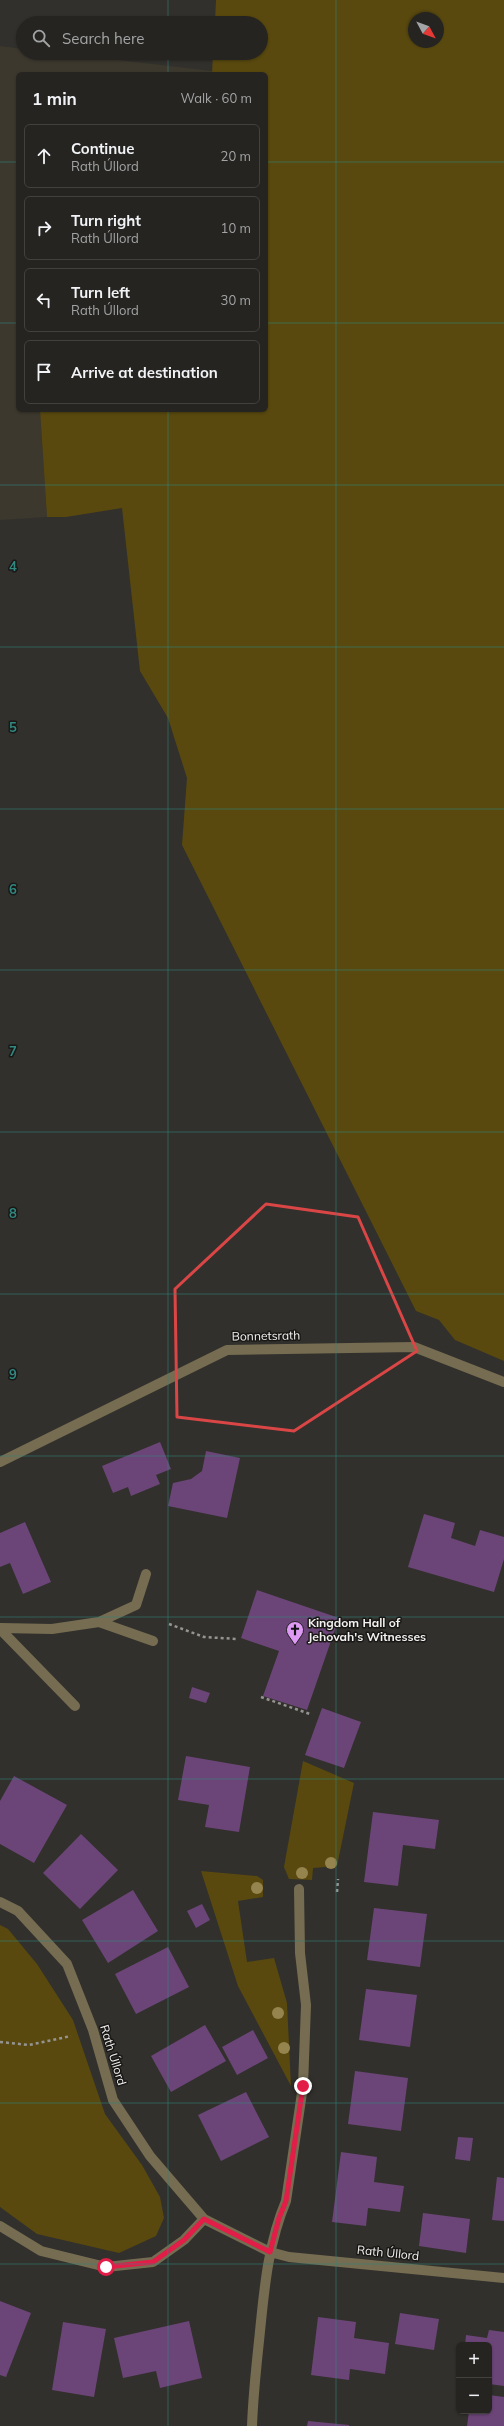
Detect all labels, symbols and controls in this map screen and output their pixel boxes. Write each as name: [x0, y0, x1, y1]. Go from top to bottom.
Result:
north arrow: [408, 12, 444, 48]
search box: [16, 16, 268, 60]
icon: search: [30, 27, 52, 49]
text: Search here: [62, 29, 144, 48]
text: 1 min: [32, 88, 77, 109]
text: Walk · 60 m: [181, 90, 252, 106]
text: Continue: [71, 139, 134, 158]
icon: ahead: [33, 145, 55, 167]
text: 20 m: [221, 148, 251, 164]
text: Rath Úllord: [71, 158, 139, 174]
text: Turn right: [71, 211, 141, 230]
icon: right: [33, 217, 55, 239]
text: 10 m: [221, 220, 251, 236]
text: Rath Úllord: [71, 230, 139, 246]
text: Turn left: [71, 283, 130, 302]
icon: left: [33, 289, 55, 311]
text: 30 m: [221, 292, 251, 308]
text: Rath Úllord: [71, 302, 139, 318]
icon: arrive: [33, 361, 55, 383]
text: Arrive at destination: [71, 363, 218, 382]
text: 4: [9, 558, 17, 574]
text: 5: [9, 719, 17, 735]
text: 6: [9, 881, 17, 897]
text: 7: [9, 1043, 17, 1059]
text: 8: [9, 1205, 17, 1221]
street label: Bonnetsrath: [232, 1327, 300, 1344]
text: 9: [9, 1366, 17, 1382]
place label: Kingdom Hall of Jehovah's Witnesses: [308, 1615, 426, 1644]
church icon: Kingdom Hall of Jehovah's Witnesses: [285, 1620, 305, 1645]
street label: Rath Úllord: [97, 2023, 130, 2087]
route end: [294, 2077, 312, 2095]
street label: Rath Úllord: [356, 2242, 420, 2263]
route start: [97, 2258, 115, 2276]
map controls: [456, 2342, 492, 2414]
button: +: [456, 2342, 492, 2378]
button: −: [456, 2378, 492, 2414]

